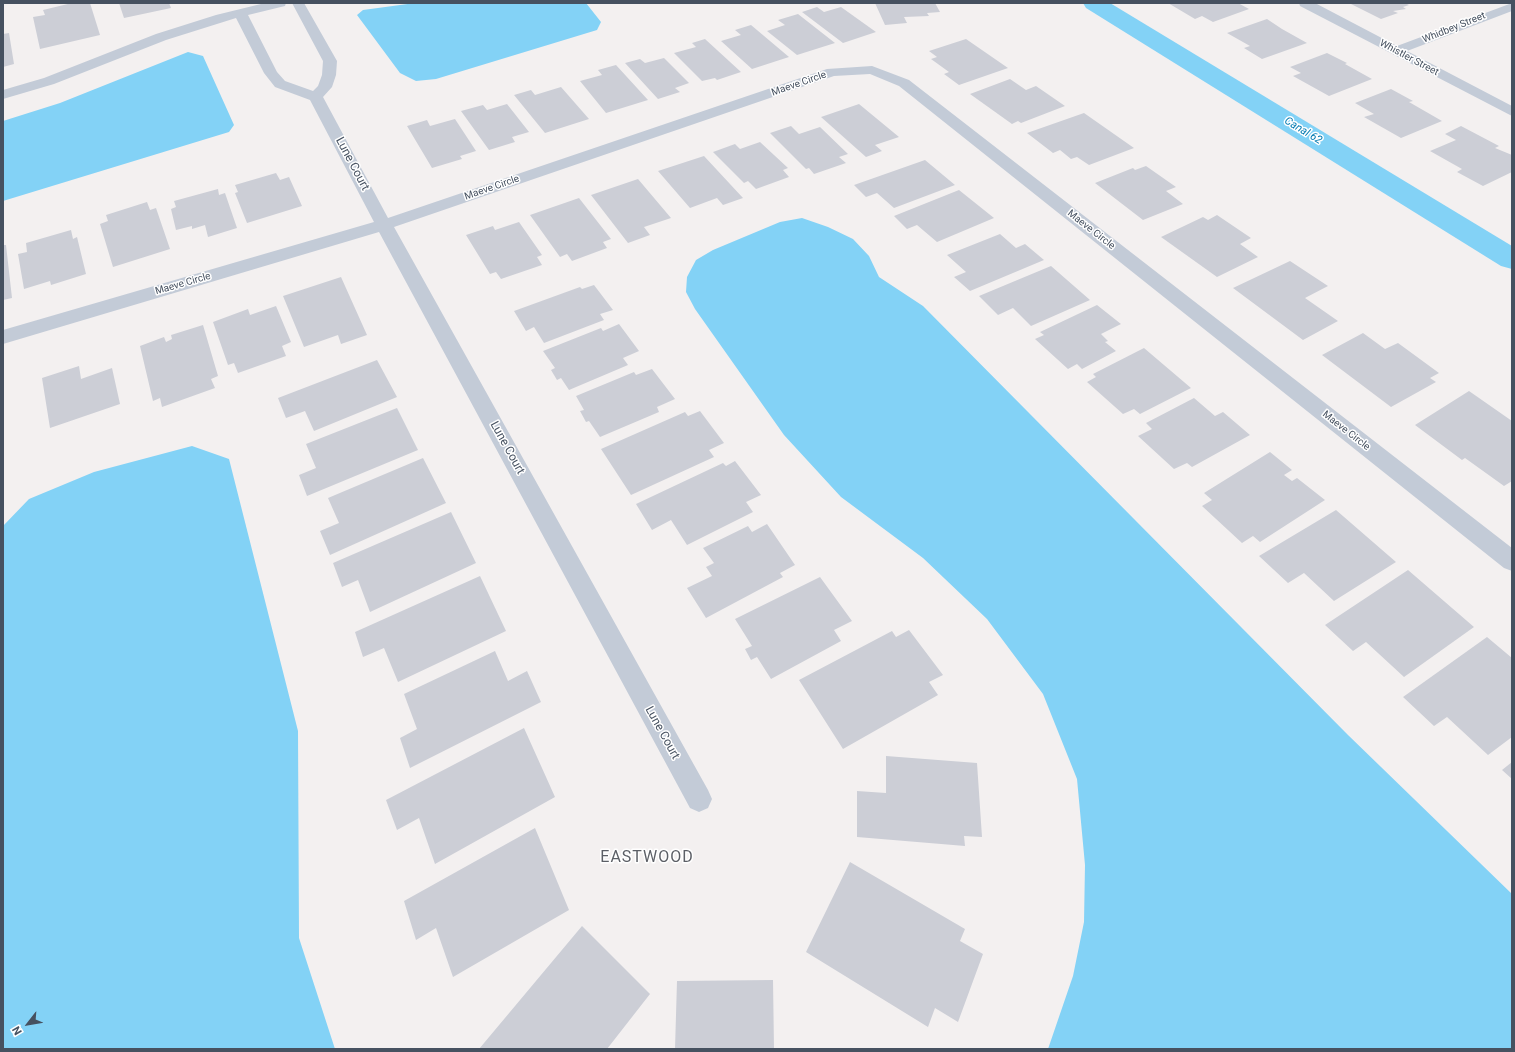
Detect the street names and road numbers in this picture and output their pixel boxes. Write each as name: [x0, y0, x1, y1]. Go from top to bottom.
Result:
street label: Whidbey Street: [1421, 10, 1487, 46]
street label: Whistler Street: [1377, 37, 1441, 79]
street label: Maeve Circle: [770, 69, 828, 99]
street label: Lune Court: [332, 135, 372, 193]
street label: Maeve Circle: [463, 173, 521, 203]
street label: Maeve Circle: [1065, 208, 1117, 252]
street label: Maeve Circle: [154, 270, 212, 298]
street label: Maeve Circle: [1320, 409, 1372, 453]
street label: Lune Court: [487, 419, 527, 477]
street label: Lune Court: [642, 704, 682, 762]

